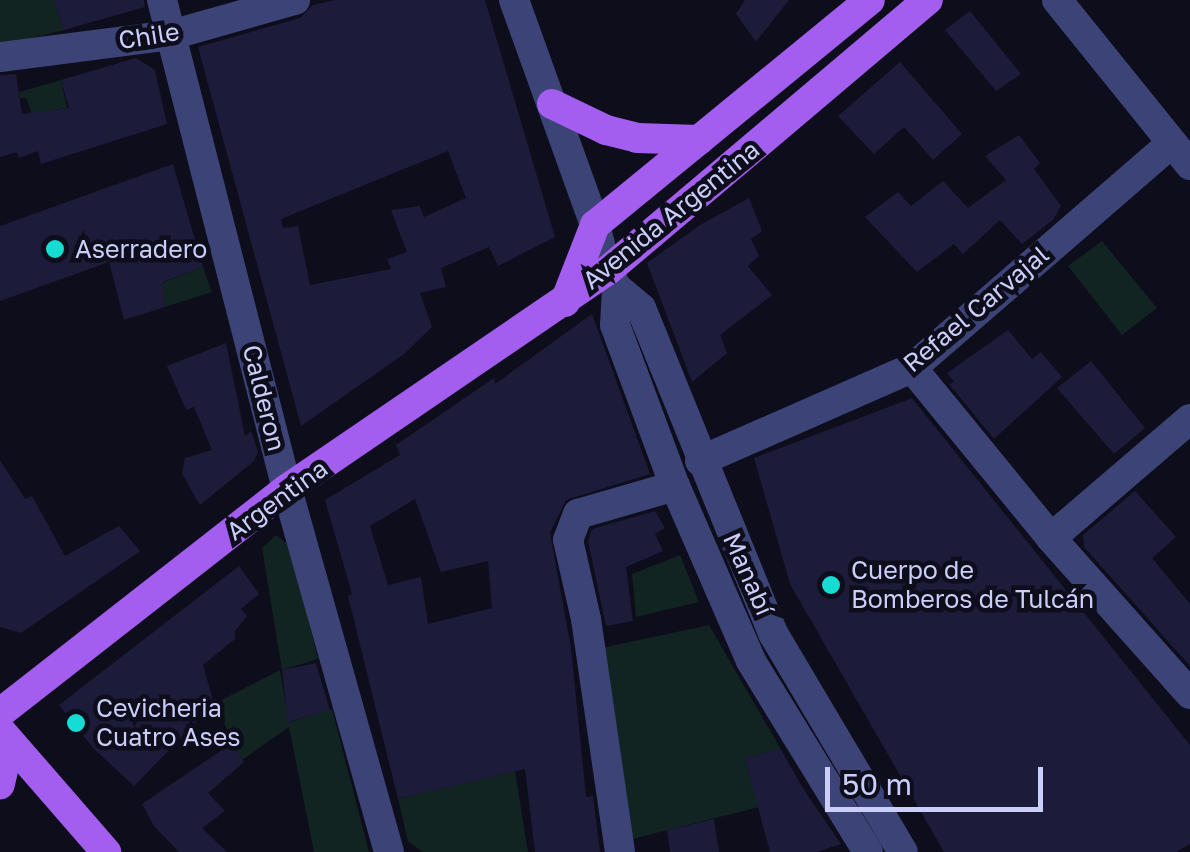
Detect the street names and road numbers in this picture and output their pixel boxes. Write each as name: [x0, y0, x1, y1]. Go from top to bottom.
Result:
street label: Chile: [116, 16, 182, 56]
street label: Avenida Argentina: [577, 135, 765, 295]
street label: Refael Carvajal: [897, 240, 1055, 378]
street label: Calderon: [236, 342, 292, 454]
street label: Argentina: [221, 453, 333, 547]
street label: Manabí: [717, 528, 779, 620]

